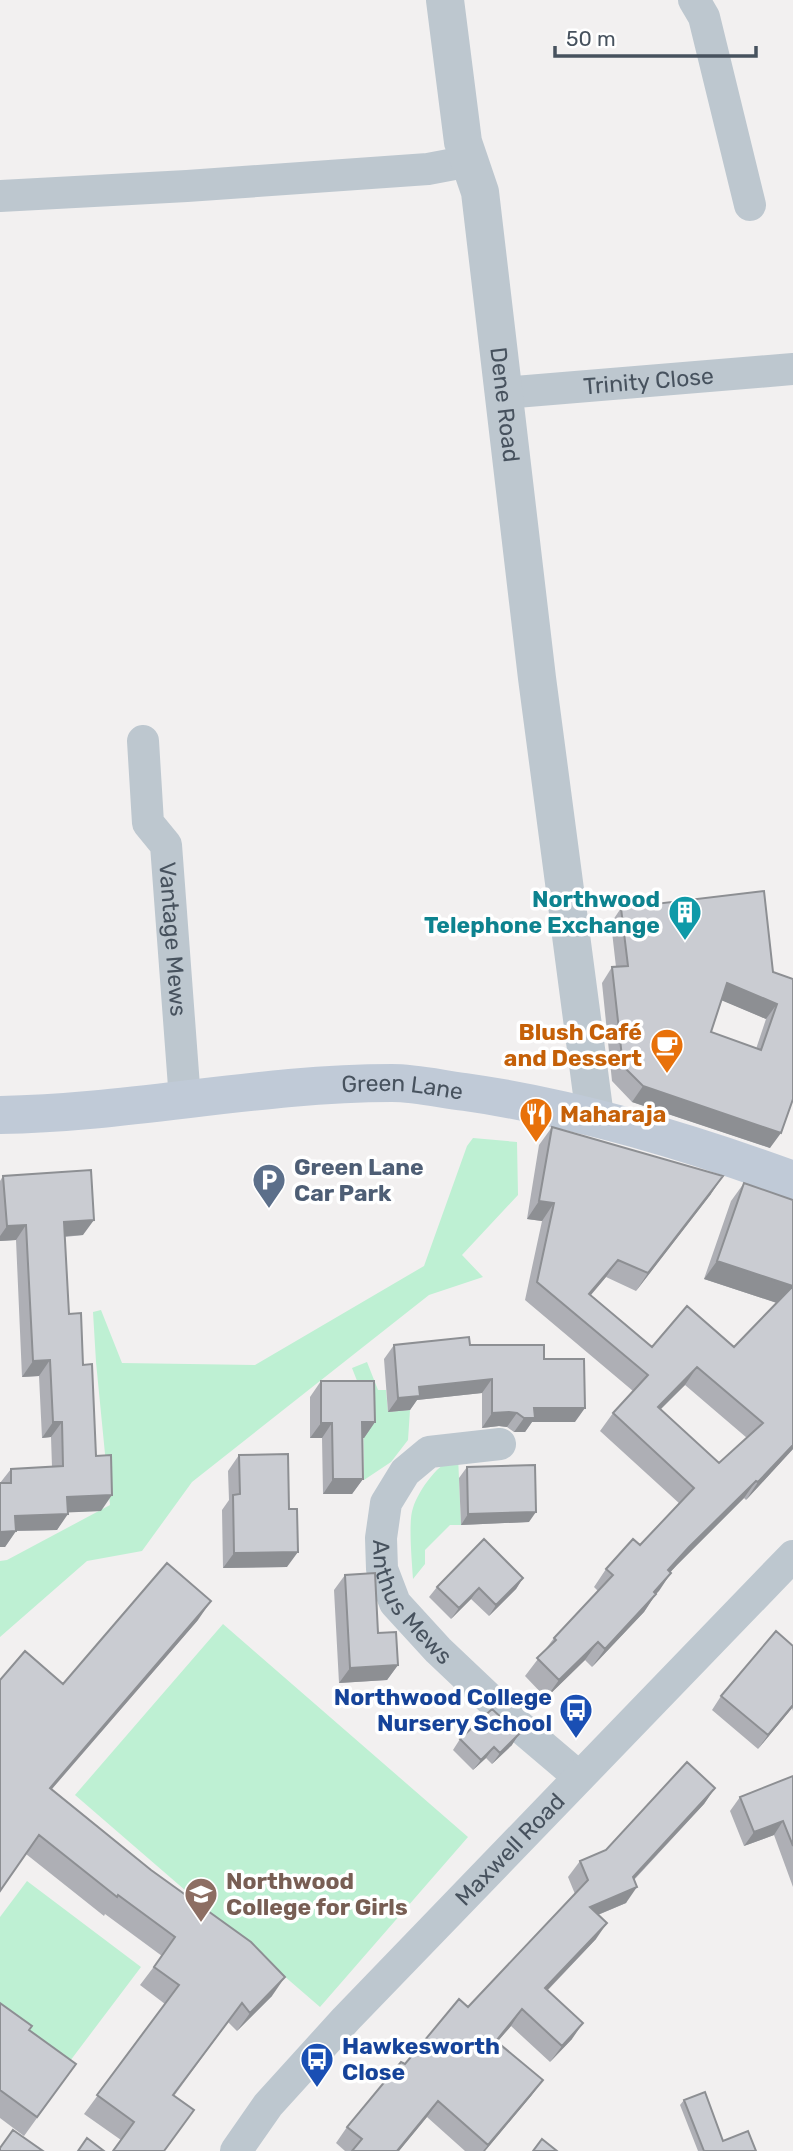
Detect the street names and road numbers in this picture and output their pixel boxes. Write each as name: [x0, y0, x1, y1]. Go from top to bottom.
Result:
street label: Dene Road: [484, 345, 526, 464]
street label: Trinity Close: [582, 362, 715, 400]
street label: Vantage Mews: [153, 861, 193, 1017]
street label: Green Lane: [341, 1069, 465, 1106]
street label: Anthus Mews: [367, 1539, 458, 1670]
street label: Maxwell Road: [449, 1787, 571, 1911]

